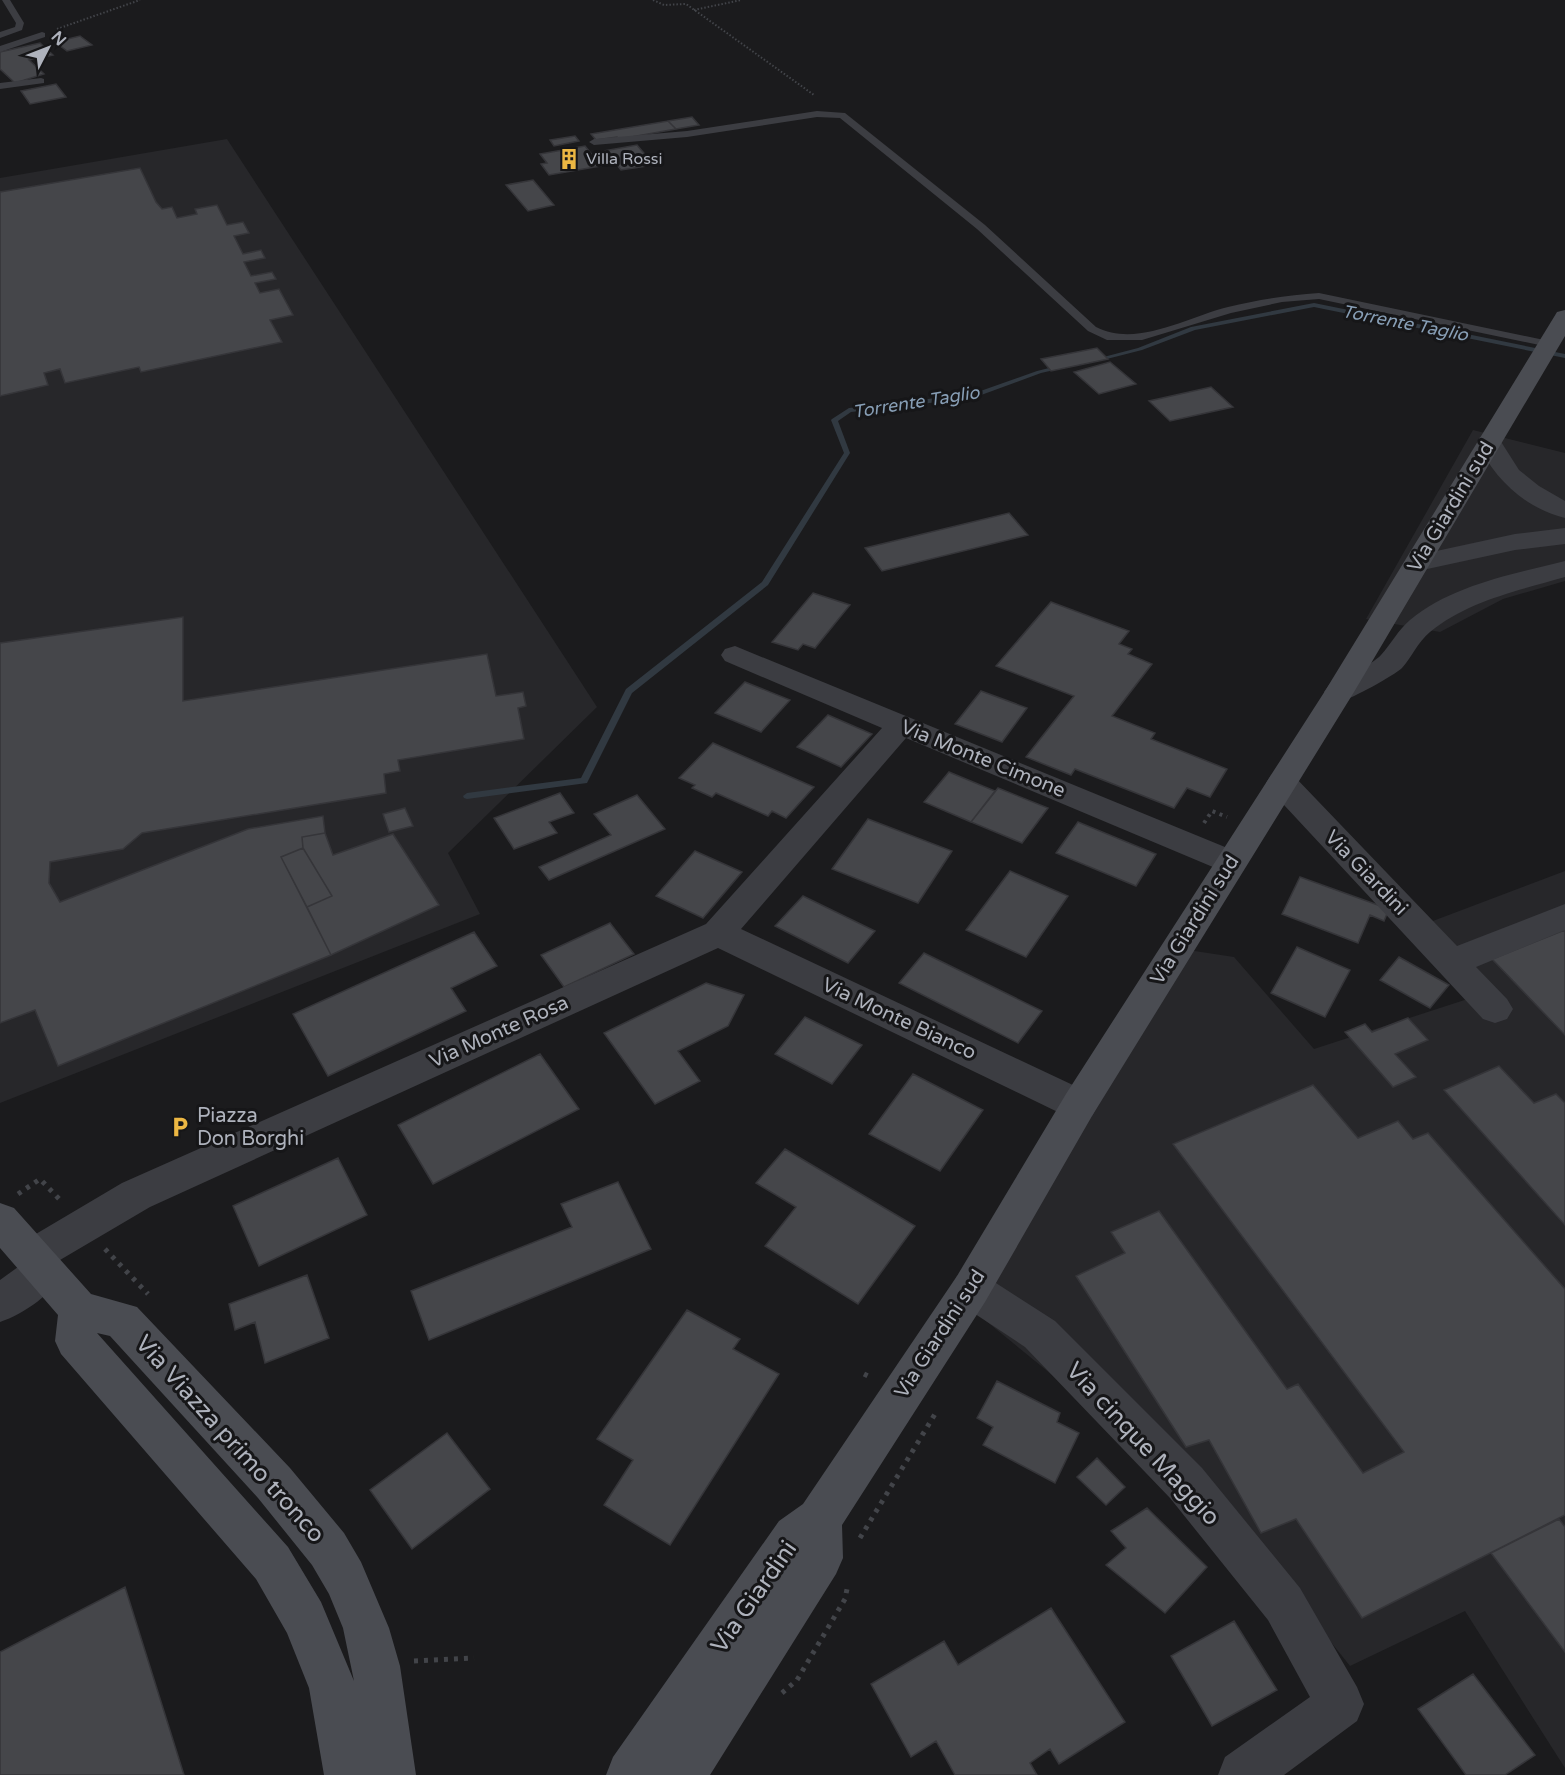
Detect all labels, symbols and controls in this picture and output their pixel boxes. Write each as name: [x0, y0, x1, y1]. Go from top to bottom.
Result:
north arrow: [18, 18, 78, 78]
text: N: [47, 27, 70, 50]
building icon: Villa Rossi: [557, 147, 581, 171]
place label: Villa Rossi: [586, 149, 663, 169]
water label: Torrente Taglio: [1340, 300, 1471, 346]
water label: Torrente Taglio: [851, 381, 982, 423]
street label: Via Giardini sud: [1403, 437, 1499, 577]
street label: Via Monte Cimone: [897, 715, 1069, 803]
street label: Via Giardini: [1320, 826, 1412, 920]
street label: Via Giardini sud: [1146, 851, 1244, 989]
street label: Via Monte Bianco: [818, 973, 980, 1065]
street label: Via Monte Rosa: [426, 991, 572, 1073]
place label: Piazza Don Borghi: [197, 1104, 304, 1151]
parking icon: Piazza Don Borghi: [168, 1115, 192, 1139]
street label: Via Giardini sud: [890, 1265, 990, 1403]
street label: Via Viazza primo tronco: [129, 1329, 331, 1549]
street label: Via cinque Maggio: [1060, 1356, 1226, 1532]
street label: Via Giardini: [705, 1535, 803, 1659]

